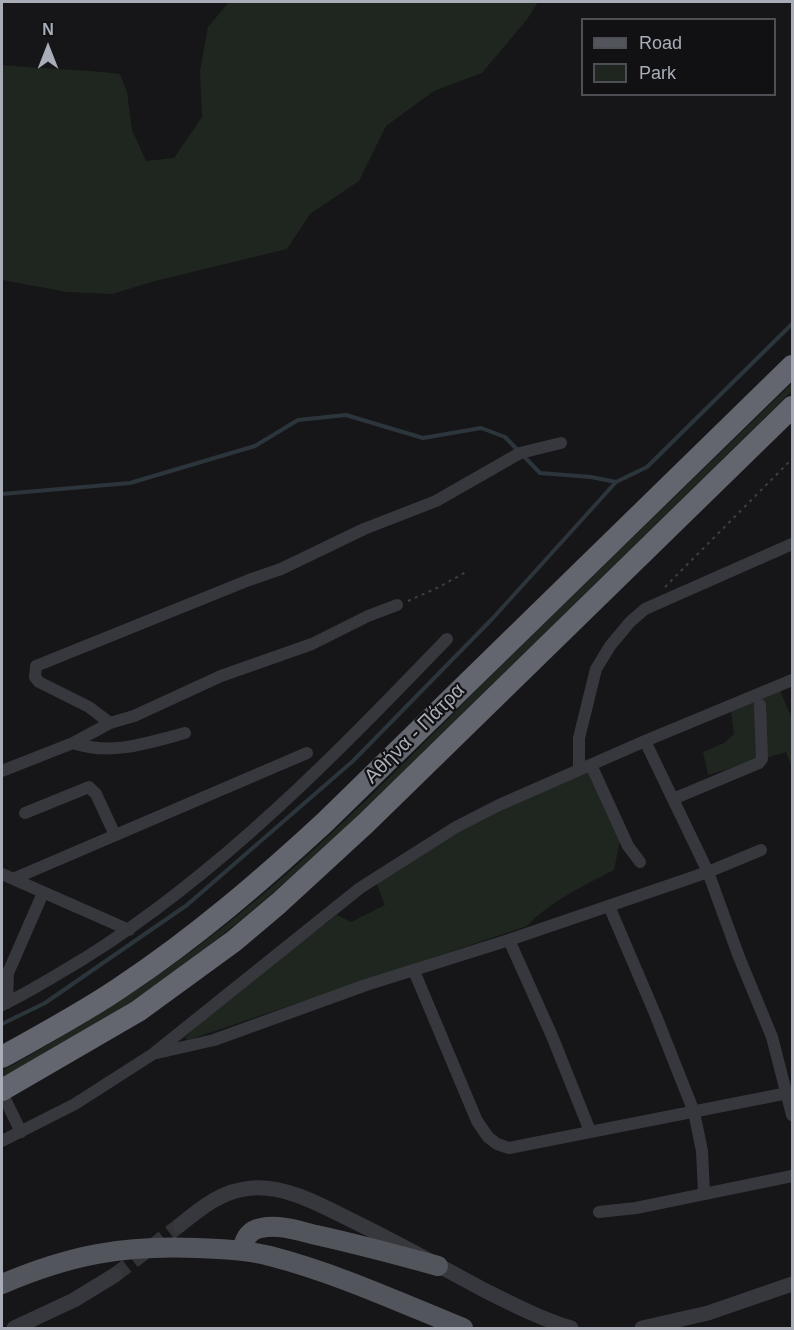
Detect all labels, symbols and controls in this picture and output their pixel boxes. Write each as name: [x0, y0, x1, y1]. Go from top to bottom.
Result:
north arrow: [18, 18, 78, 78]
legend: [581, 18, 776, 96]
text: N: [42, 21, 54, 38]
text: Road: [639, 33, 682, 53]
text: Park: [639, 63, 676, 83]
street label: Αθήνα - Πάτρα: [360, 679, 470, 789]

